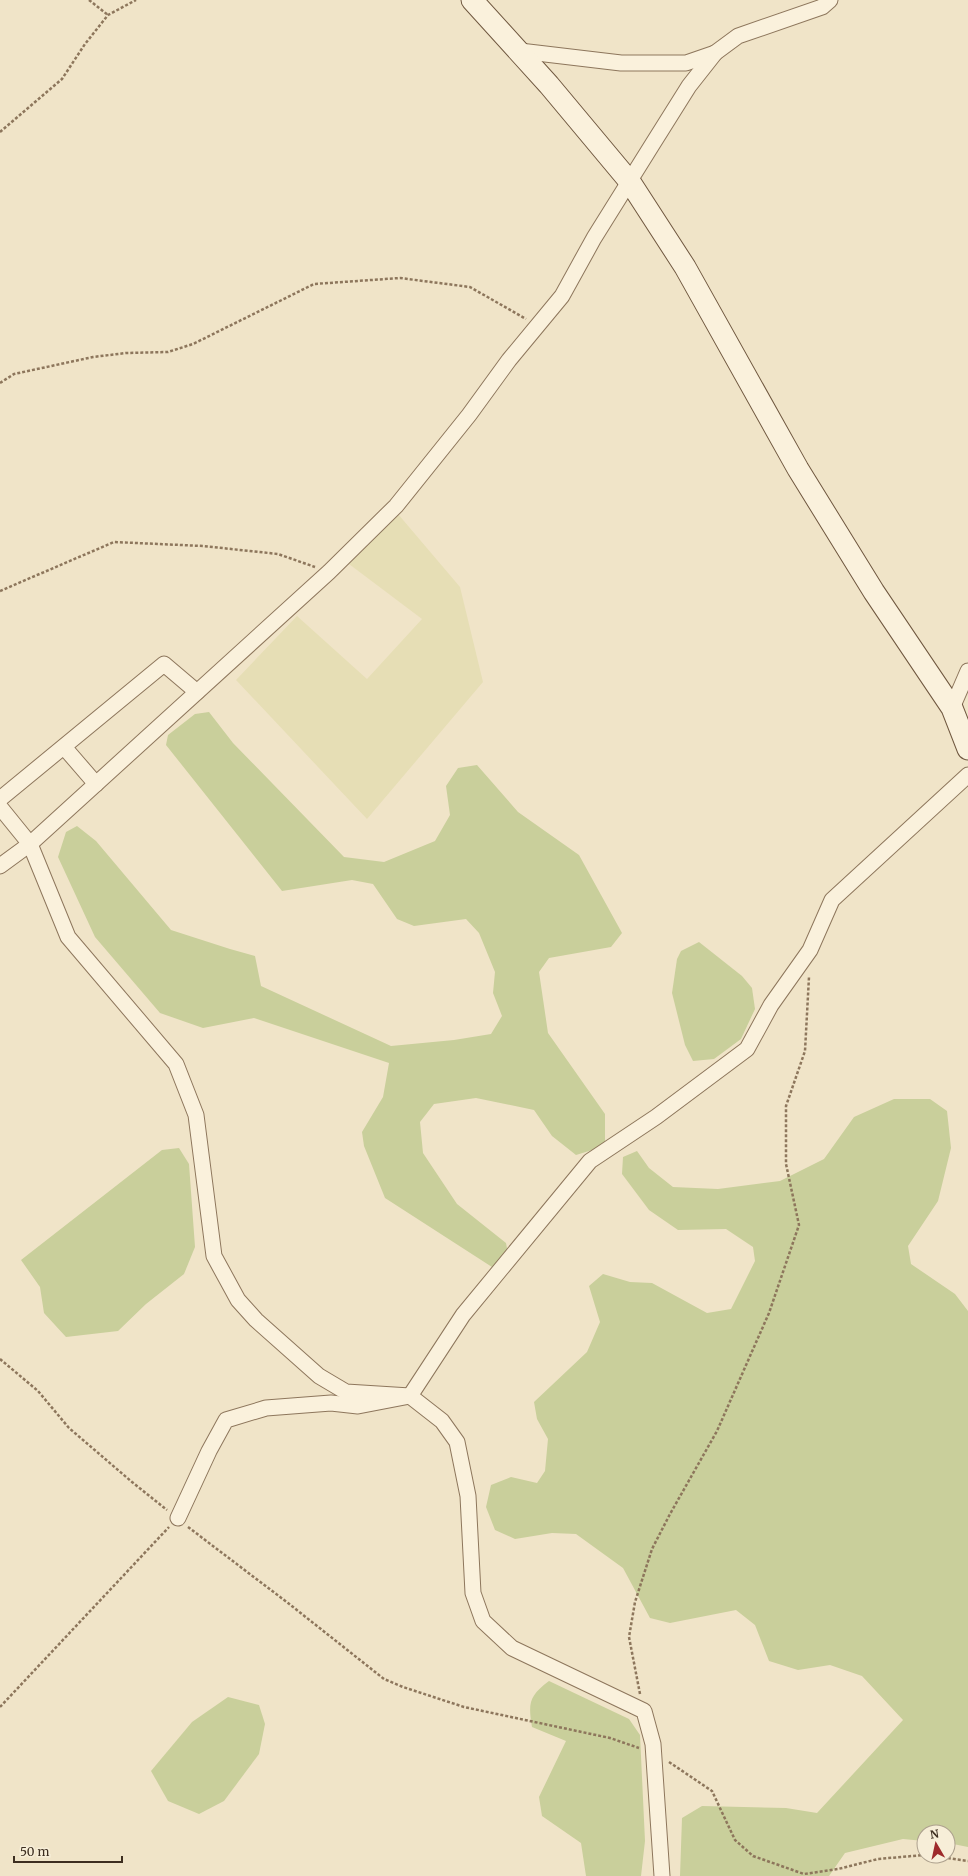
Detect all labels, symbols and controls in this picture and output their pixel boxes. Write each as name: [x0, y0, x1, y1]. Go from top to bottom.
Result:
north arrow: [916, 1824, 956, 1864]
text: N: [929, 1826, 940, 1842]
scale bar: [14, 1838, 122, 1864]
text: 50 m: [20, 1844, 49, 1859]

